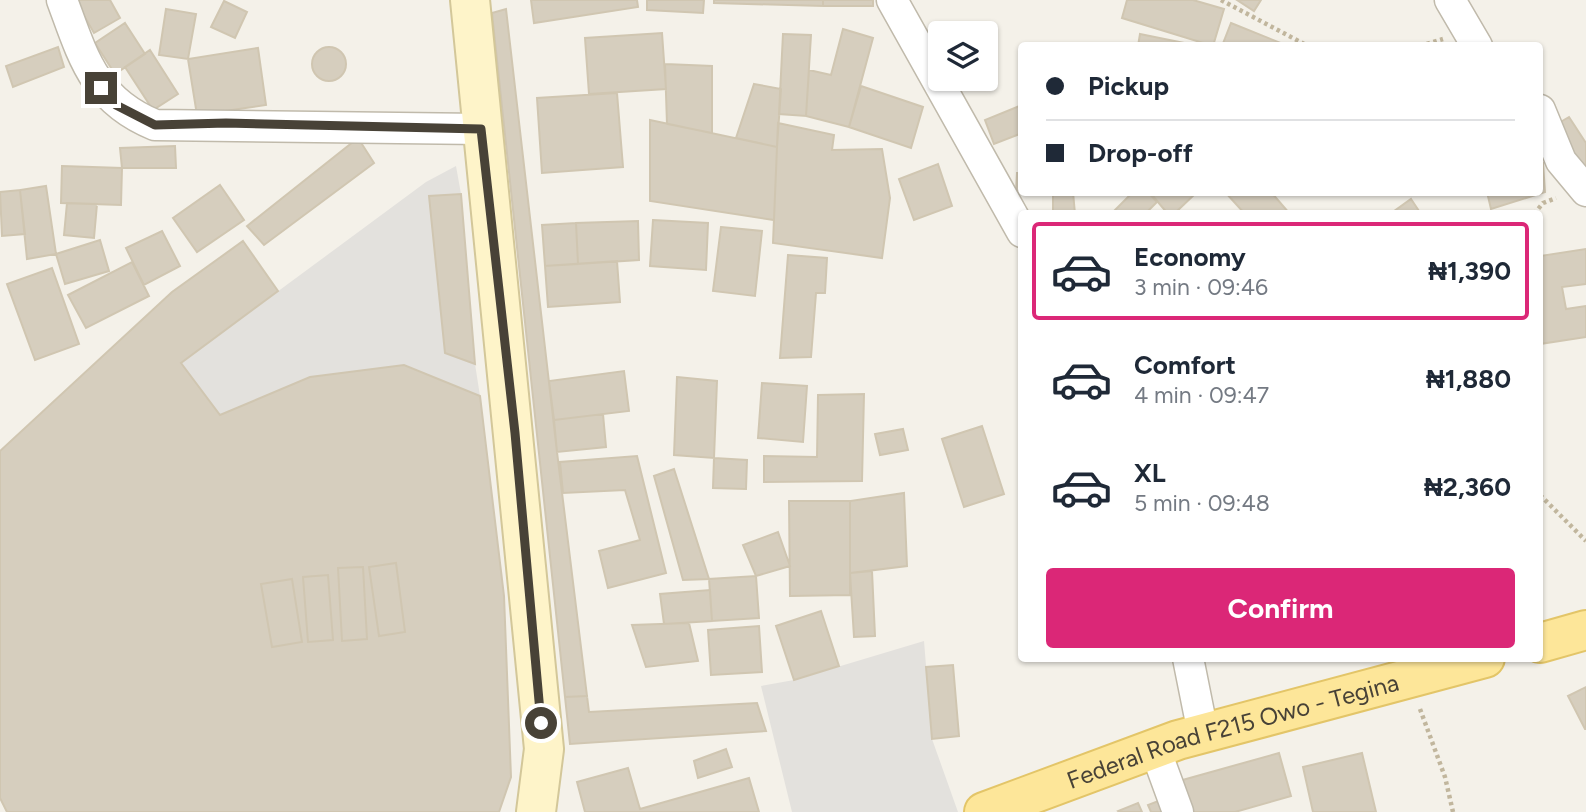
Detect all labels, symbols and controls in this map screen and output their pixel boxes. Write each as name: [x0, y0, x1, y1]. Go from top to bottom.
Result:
map controls: [928, 21, 998, 91]
button: layers: [928, 21, 998, 91]
text: Pickup: [1088, 70, 1169, 102]
route end: [85, 72, 117, 104]
text: Drop-off: [1088, 137, 1193, 169]
icon: car: [1050, 240, 1113, 303]
text: Economy: [1134, 241, 1246, 273]
text: ₦1,390: [1428, 255, 1511, 287]
text: 3 min · 09:46: [1134, 273, 1268, 301]
icon: car: [1050, 348, 1113, 411]
text: Comfort: [1134, 349, 1236, 381]
text: ₦1,880: [1426, 363, 1511, 395]
text: 4 min · 09:47: [1134, 381, 1269, 409]
icon: car: [1050, 456, 1113, 519]
text: XL: [1134, 457, 1166, 489]
text: ₦2,360: [1424, 471, 1511, 503]
text: 5 min · 09:48: [1134, 489, 1270, 517]
button: Confirm: [1046, 568, 1515, 648]
street label: Federal Road F215 Owo - Tegina: [1063, 667, 1402, 795]
route start: [525, 707, 557, 739]

